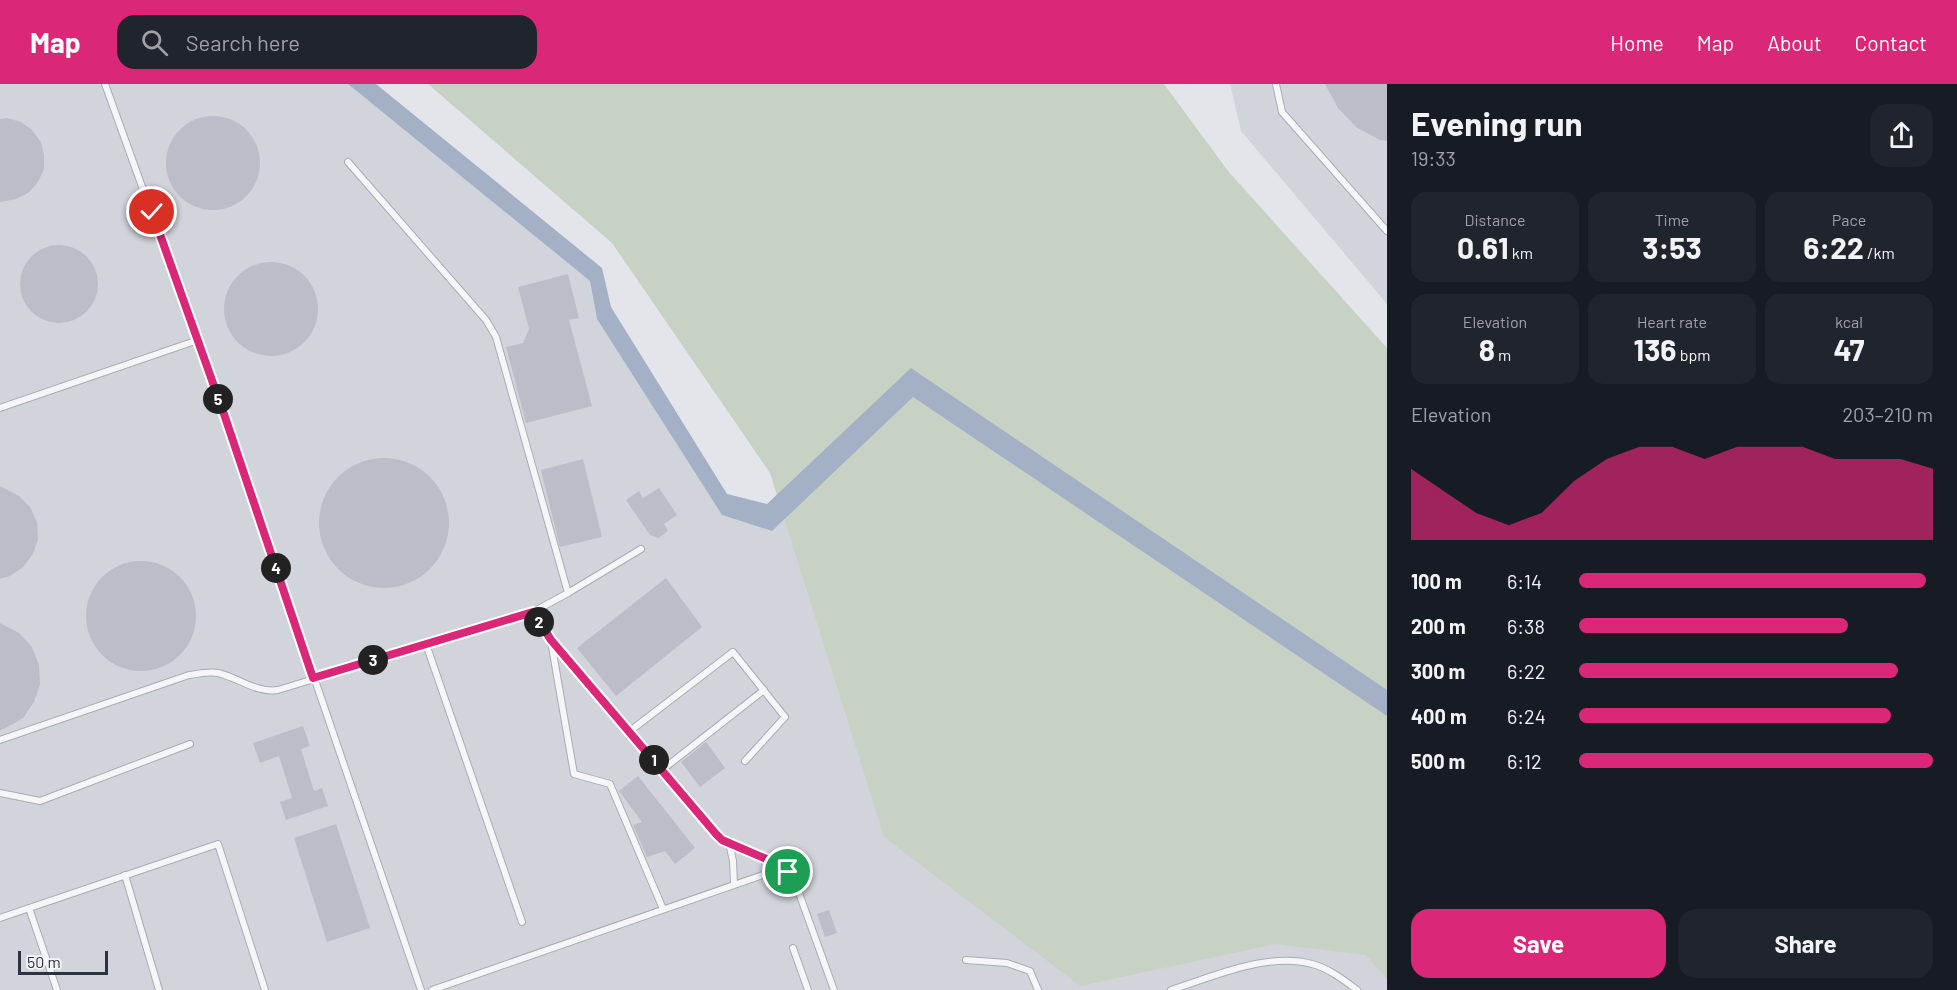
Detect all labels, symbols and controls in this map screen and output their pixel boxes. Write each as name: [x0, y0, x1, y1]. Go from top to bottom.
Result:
search box: [117, 15, 537, 69]
text: Map: [30, 25, 81, 59]
icon: search: [138, 26, 171, 59]
text: Search here: [186, 29, 300, 55]
text: Home: [1610, 30, 1664, 55]
text: Map: [1697, 30, 1734, 55]
text: About: [1767, 30, 1822, 55]
text: Contact: [1855, 30, 1927, 55]
text: Evening run: [1411, 103, 1583, 143]
button: share: [1870, 104, 1933, 167]
text: 19:33: [1411, 146, 1456, 170]
pin: [126, 186, 177, 237]
icon: check: [135, 195, 168, 228]
text: Distance: [1465, 210, 1525, 229]
text: Time: [1655, 210, 1689, 229]
text: Pace: [1832, 210, 1866, 229]
text: 0.61: [1457, 229, 1509, 265]
text: 3:53: [1642, 229, 1702, 265]
text: 6:22: [1803, 229, 1864, 265]
text: km: [1509, 243, 1533, 262]
text: /km: [1864, 243, 1895, 262]
text: Elevation: [1463, 312, 1527, 331]
text: Heart rate: [1637, 312, 1707, 331]
text: kcal: [1835, 312, 1863, 331]
text: 8: [1479, 331, 1495, 367]
text: 136: [1634, 331, 1676, 367]
text: 47: [1834, 331, 1864, 367]
text: m: [1495, 345, 1511, 364]
text: bpm: [1676, 345, 1710, 364]
pin: 5: [203, 384, 233, 414]
text: 5: [214, 389, 222, 408]
text: Elevation: [1411, 402, 1492, 426]
text: 203–210 m: [1842, 402, 1933, 426]
pin: 4: [261, 553, 291, 583]
text: 4: [271, 558, 281, 577]
text: 100 m: [1411, 569, 1462, 593]
text: 6:14: [1507, 569, 1542, 593]
pin: 2: [524, 607, 554, 637]
text: 2: [535, 612, 543, 631]
text: 200 m: [1411, 614, 1466, 638]
text: 6:38: [1507, 614, 1545, 638]
pin: 3: [358, 645, 388, 675]
text: 3: [369, 650, 377, 669]
text: 300 m: [1411, 659, 1465, 683]
text: 6:22: [1507, 659, 1546, 683]
text: 400 m: [1411, 704, 1467, 728]
text: 6:24: [1507, 704, 1546, 728]
pin: 1: [639, 745, 669, 775]
text: 500 m: [1411, 749, 1465, 773]
text: 6:12: [1507, 749, 1542, 773]
text: 1: [651, 750, 657, 769]
pin: [762, 846, 813, 897]
icon: arrive: [771, 855, 804, 888]
button: Save: [1411, 909, 1666, 978]
button: Share: [1678, 909, 1933, 978]
scale bar: [18, 948, 108, 976]
text: 50 m: [27, 952, 61, 971]

